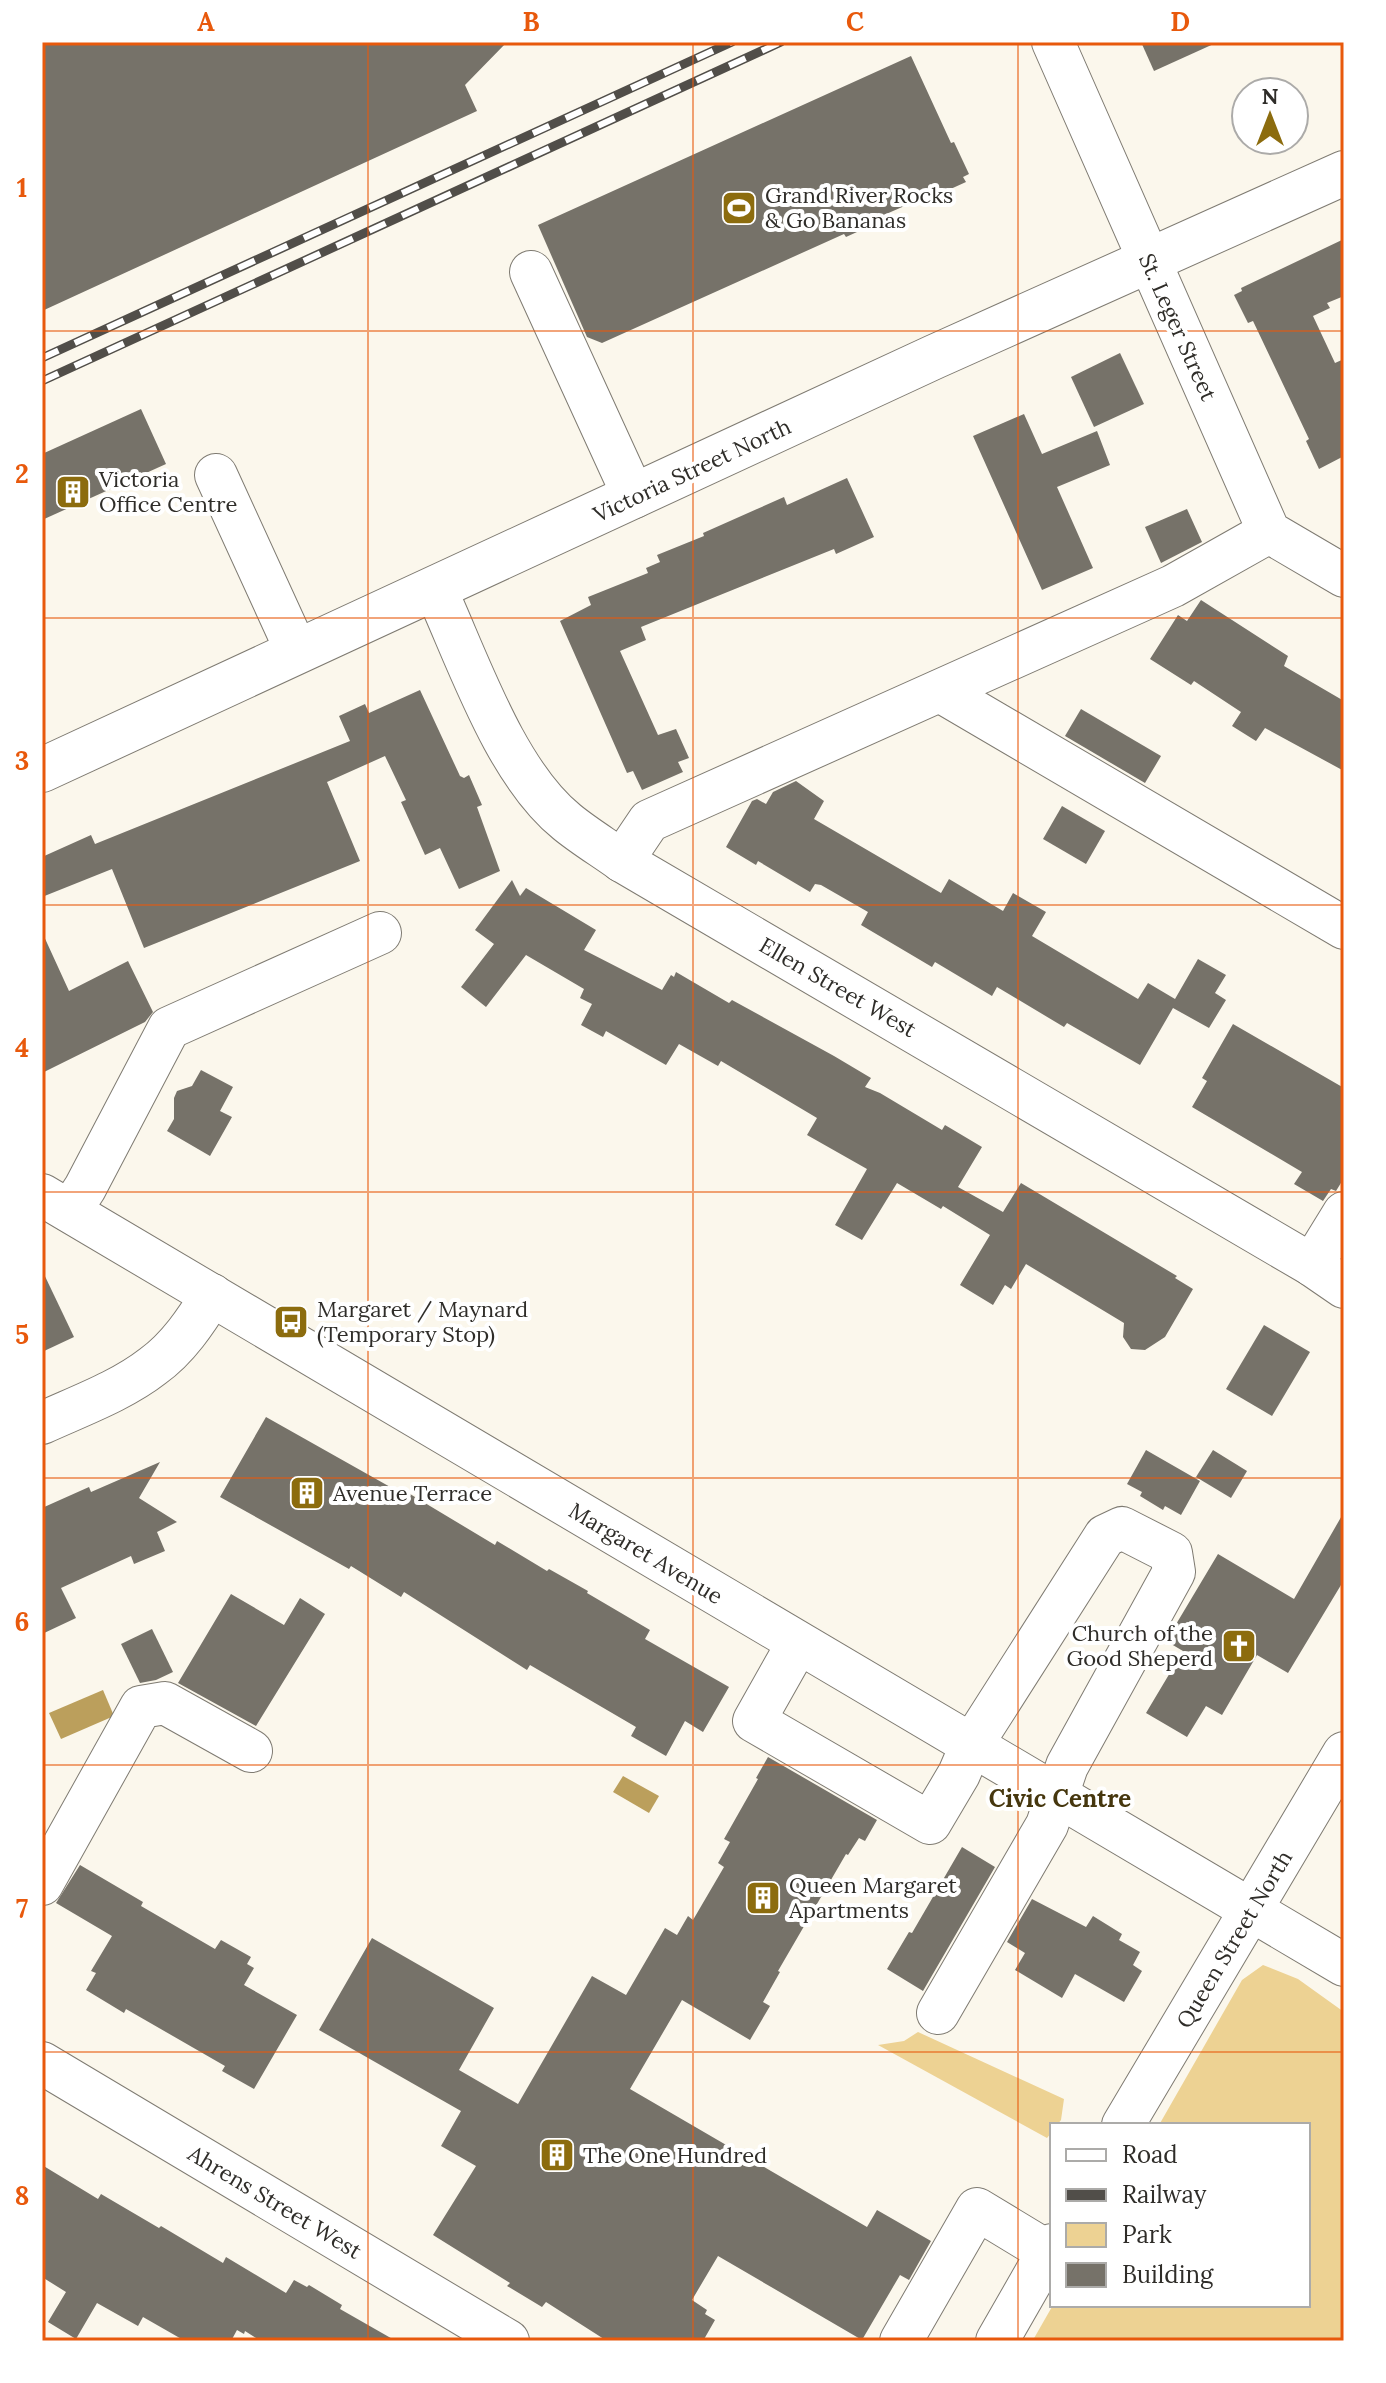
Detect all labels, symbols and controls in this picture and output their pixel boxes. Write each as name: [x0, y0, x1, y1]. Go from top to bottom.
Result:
text: A: [197, 5, 215, 38]
text: B: [522, 5, 540, 38]
text: C: [846, 5, 864, 38]
text: D: [1170, 5, 1190, 38]
north arrow: [1230, 76, 1310, 156]
text: N: [1261, 82, 1279, 110]
text: 1: [17, 171, 27, 204]
place label: Grand River Rocks & Go Bananas: [765, 181, 953, 234]
sports icon: Grand River Rocks & Go Bananas: [720, 189, 758, 227]
street label: St. Leger Street: [1133, 249, 1223, 405]
street label: Victoria Street North: [588, 412, 795, 529]
text: 2: [15, 457, 29, 490]
place label: Victoria Office Centre: [98, 465, 237, 518]
building icon: Victoria Office Centre: [54, 473, 92, 511]
text: 3: [15, 744, 29, 777]
street label: Ellen Street West: [755, 931, 922, 1043]
text: 4: [15, 1031, 29, 1064]
place label: Margaret / Maynard (Temporary Stop): [317, 1295, 528, 1348]
bus stop icon: Margaret / Maynard (Temporary Stop): [272, 1303, 310, 1341]
text: 5: [15, 1318, 29, 1351]
building icon: Avenue Terrace: [288, 1474, 326, 1512]
place label: Avenue Terrace: [332, 1479, 492, 1507]
street label: Margaret Avenue: [564, 1496, 728, 1610]
text: 6: [15, 1605, 29, 1638]
place label: Church of the Good Sheperd: [1066, 1619, 1213, 1672]
church icon: Church of the Good Sheperd: [1220, 1627, 1258, 1665]
district label: Civic Centre: [989, 1783, 1131, 1814]
street label: Queen Street North: [1170, 1845, 1298, 2033]
place label: Queen Margaret Apartments: [788, 1871, 957, 1924]
building icon: Queen Margaret Apartments: [744, 1879, 782, 1917]
text: 7: [16, 1892, 28, 1925]
legend: [1050, 2123, 1310, 2307]
building icon: The One Hundred: [538, 2136, 576, 2174]
street label: Ahrens Street West: [182, 2139, 367, 2265]
text: Road: [1122, 2139, 1178, 2170]
place label: The One Hundred: [583, 2141, 767, 2169]
text: 8: [15, 2179, 29, 2212]
text: Railway: [1122, 2179, 1207, 2210]
text: Park: [1122, 2219, 1172, 2250]
text: Building: [1122, 2259, 1214, 2290]

